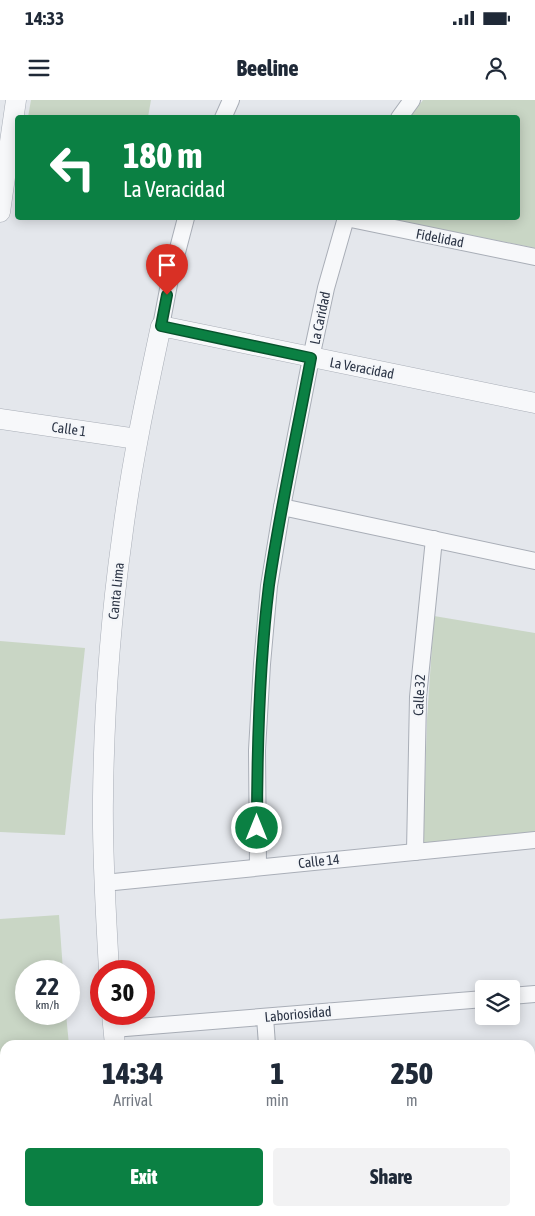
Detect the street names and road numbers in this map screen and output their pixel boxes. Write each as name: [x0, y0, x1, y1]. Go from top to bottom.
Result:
street label: Fidelidad: [415, 226, 465, 250]
street label: La Caridad: [307, 290, 333, 346]
street label: La Veracidad: [328, 354, 396, 382]
street label: Calle 1: [51, 419, 87, 439]
street label: Canta Lima: [105, 562, 127, 620]
street label: Calle 32: [410, 674, 428, 716]
street label: Calle 14: [298, 851, 341, 871]
street label: Laboriosidad: [264, 1003, 332, 1025]

